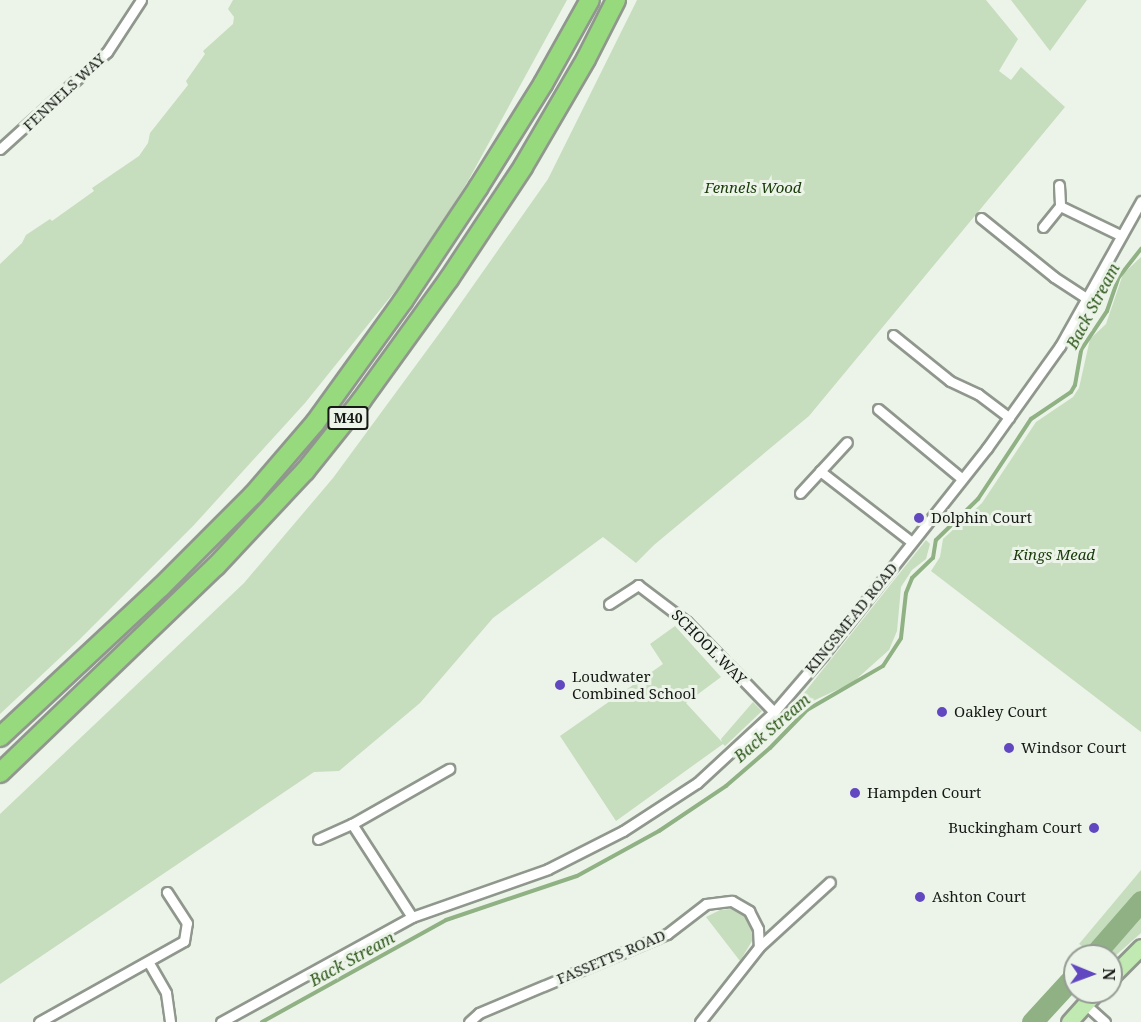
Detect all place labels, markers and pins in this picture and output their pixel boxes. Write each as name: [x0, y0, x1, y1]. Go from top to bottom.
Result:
place label: Dolphin Court: [931, 509, 1032, 527]
marker: Dolphin Court: [912, 511, 926, 525]
place label: Loudwater Combined School: [572, 667, 696, 702]
marker: Loudwater Combined School: [553, 678, 567, 692]
place label: Oakley Court: [954, 703, 1047, 721]
marker: Oakley Court: [935, 705, 949, 719]
place label: Windsor Court: [1021, 739, 1127, 757]
marker: Windsor Court: [1002, 741, 1016, 755]
place label: Hampden Court: [867, 784, 981, 802]
marker: Hampden Court: [848, 786, 862, 800]
place label: Buckingham Court: [948, 819, 1082, 837]
marker: Buckingham Court: [1087, 821, 1101, 835]
place label: Ashton Court: [932, 888, 1026, 906]
marker: Ashton Court: [913, 890, 927, 904]

